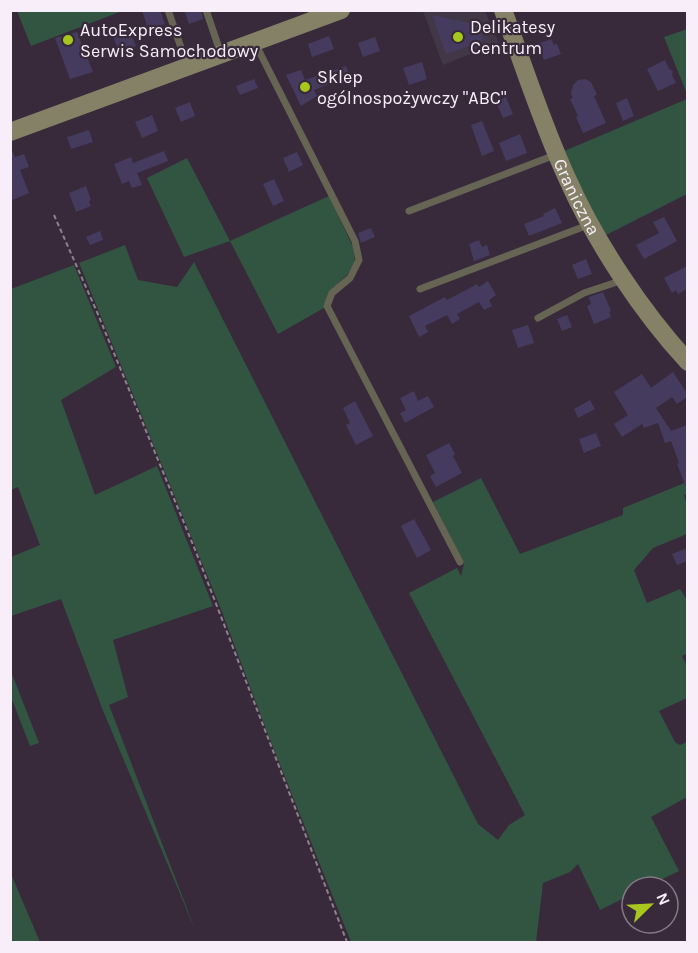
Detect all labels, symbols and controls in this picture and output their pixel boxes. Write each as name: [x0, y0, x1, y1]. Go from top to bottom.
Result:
place label: Delikatesy Centrum: [470, 16, 556, 59]
place label: AutoExpress Serwis Samochodowy: [80, 19, 259, 62]
marker: Delikatesy Centrum: [451, 30, 465, 44]
marker: AutoExpress Serwis Samochodowy: [61, 33, 75, 47]
place label: Sklep ogólnospożywczy "ABC": [317, 66, 506, 109]
marker: Sklep ogólnospożywczy "ABC": [298, 80, 312, 94]
street label: Graniczna: [549, 155, 605, 239]
north arrow: [620, 875, 680, 935]
text: N: [652, 890, 674, 908]

